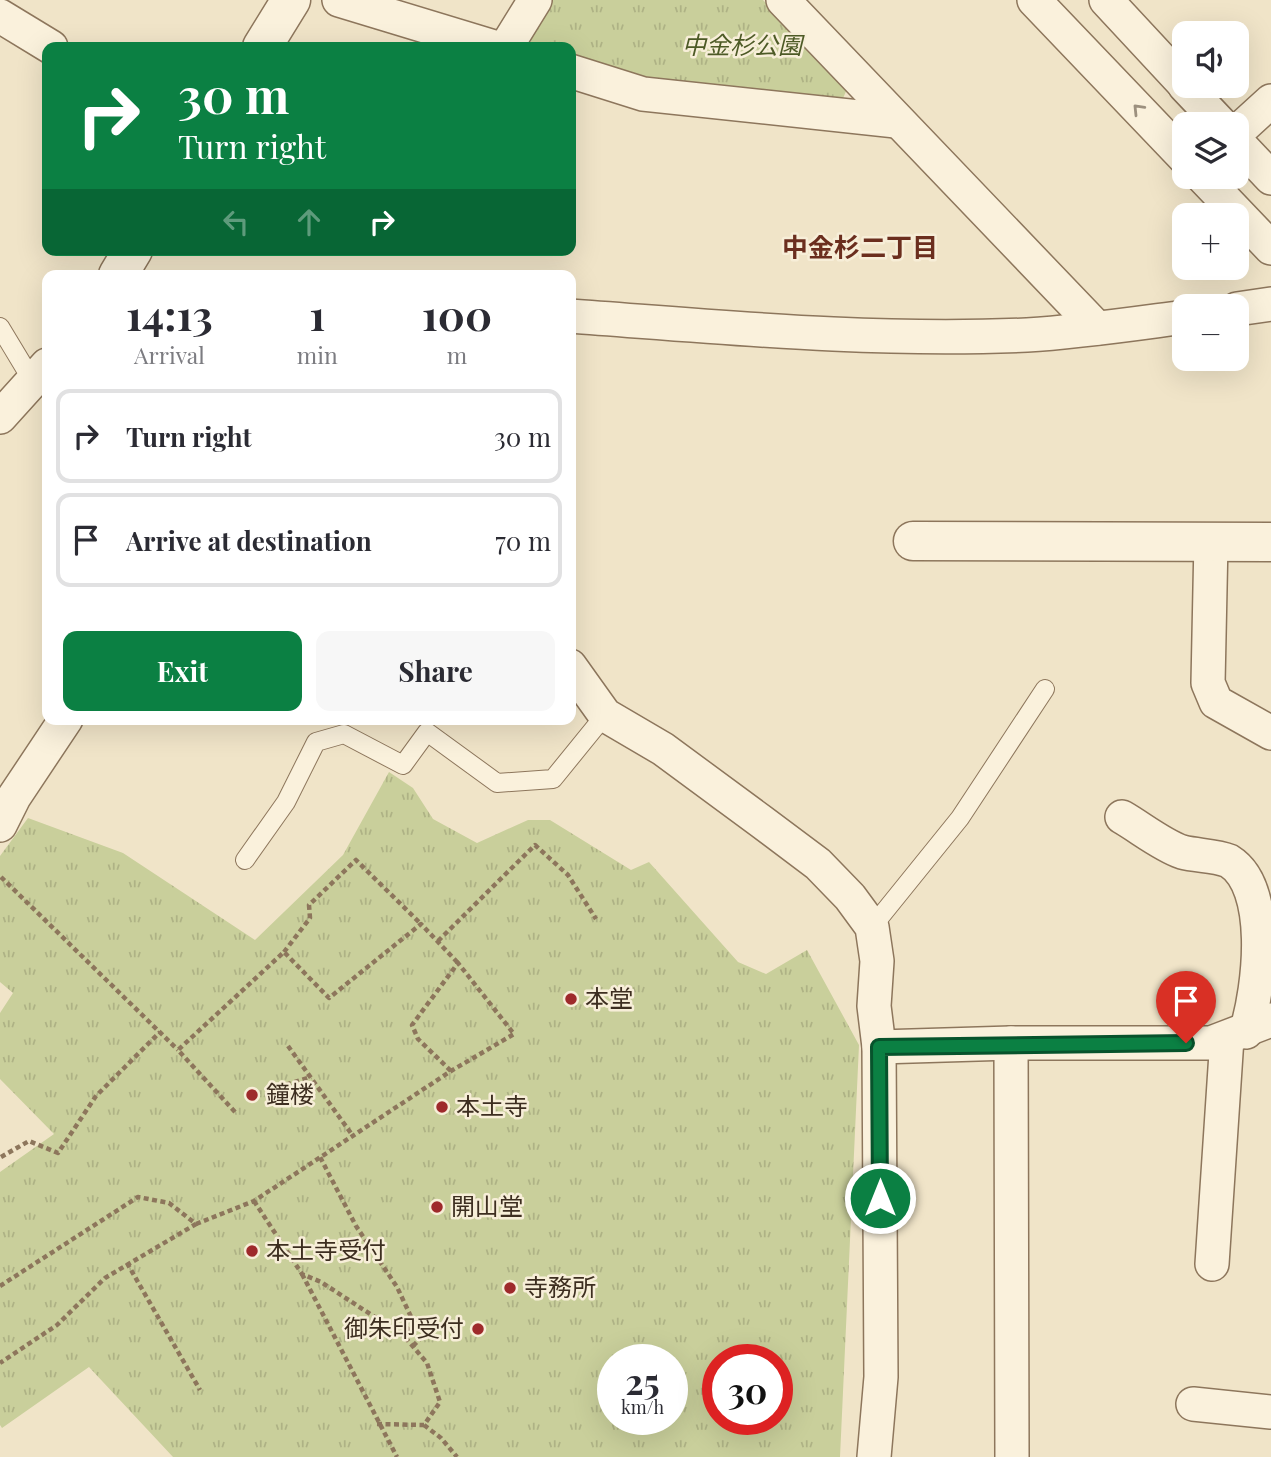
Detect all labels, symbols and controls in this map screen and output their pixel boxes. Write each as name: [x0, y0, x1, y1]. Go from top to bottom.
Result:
map controls: [1172, 21, 1249, 371]
button: sound: [1172, 21, 1249, 98]
park label: 中金杉公園: [682, 28, 805, 60]
text: 30 m: [178, 61, 289, 126]
icon: right: [63, 70, 154, 161]
one-way arrow: [1133, 104, 1146, 117]
button: layers: [1172, 112, 1249, 189]
text: Turn right: [178, 124, 326, 167]
icon: left: [217, 203, 255, 241]
icon: ahead: [290, 203, 328, 241]
icon: right: [363, 203, 401, 241]
button: +: [1172, 203, 1249, 280]
district label: 中金杉二丁目: [782, 229, 938, 264]
text: 14:13: [126, 286, 213, 342]
text: 1: [309, 286, 325, 342]
text: 100: [422, 286, 492, 342]
button: −: [1172, 294, 1249, 371]
text: Arrival: [134, 339, 205, 370]
text: min: [297, 339, 338, 370]
text: m: [447, 339, 467, 370]
icon: right: [67, 417, 105, 455]
text: Turn right: [126, 419, 252, 454]
text: 30 m: [494, 419, 551, 454]
icon: arrive: [67, 521, 105, 559]
text: Arrive at destination: [126, 523, 372, 558]
text: 70 m: [495, 523, 551, 558]
button: Exit: [63, 631, 302, 711]
button: Share: [316, 631, 555, 711]
pin: [1156, 971, 1216, 1043]
place label: 本堂: [585, 981, 633, 1013]
icon: arrive: [1167, 982, 1205, 1020]
marker: 本堂: [563, 991, 579, 1007]
place label: 鐘楼: [266, 1077, 314, 1109]
marker: 鐘楼: [244, 1087, 260, 1103]
place label: 本土寺: [456, 1089, 528, 1121]
marker: 本土寺: [434, 1099, 450, 1115]
position arrow: [843, 1161, 917, 1235]
place label: 開山堂: [451, 1189, 523, 1221]
marker: 開山堂: [429, 1199, 445, 1215]
place label: 本土寺受付: [266, 1233, 386, 1265]
marker: 本土寺受付: [244, 1243, 260, 1259]
place label: 寺務所: [524, 1270, 596, 1302]
marker: 寺務所: [502, 1280, 518, 1296]
place label: 御朱印受付: [344, 1311, 464, 1343]
marker: 御朱印受付: [470, 1321, 486, 1337]
speed limit sign: 30: [702, 1344, 793, 1435]
text: 25: [625, 1357, 660, 1404]
text: km/h: [621, 1395, 664, 1419]

